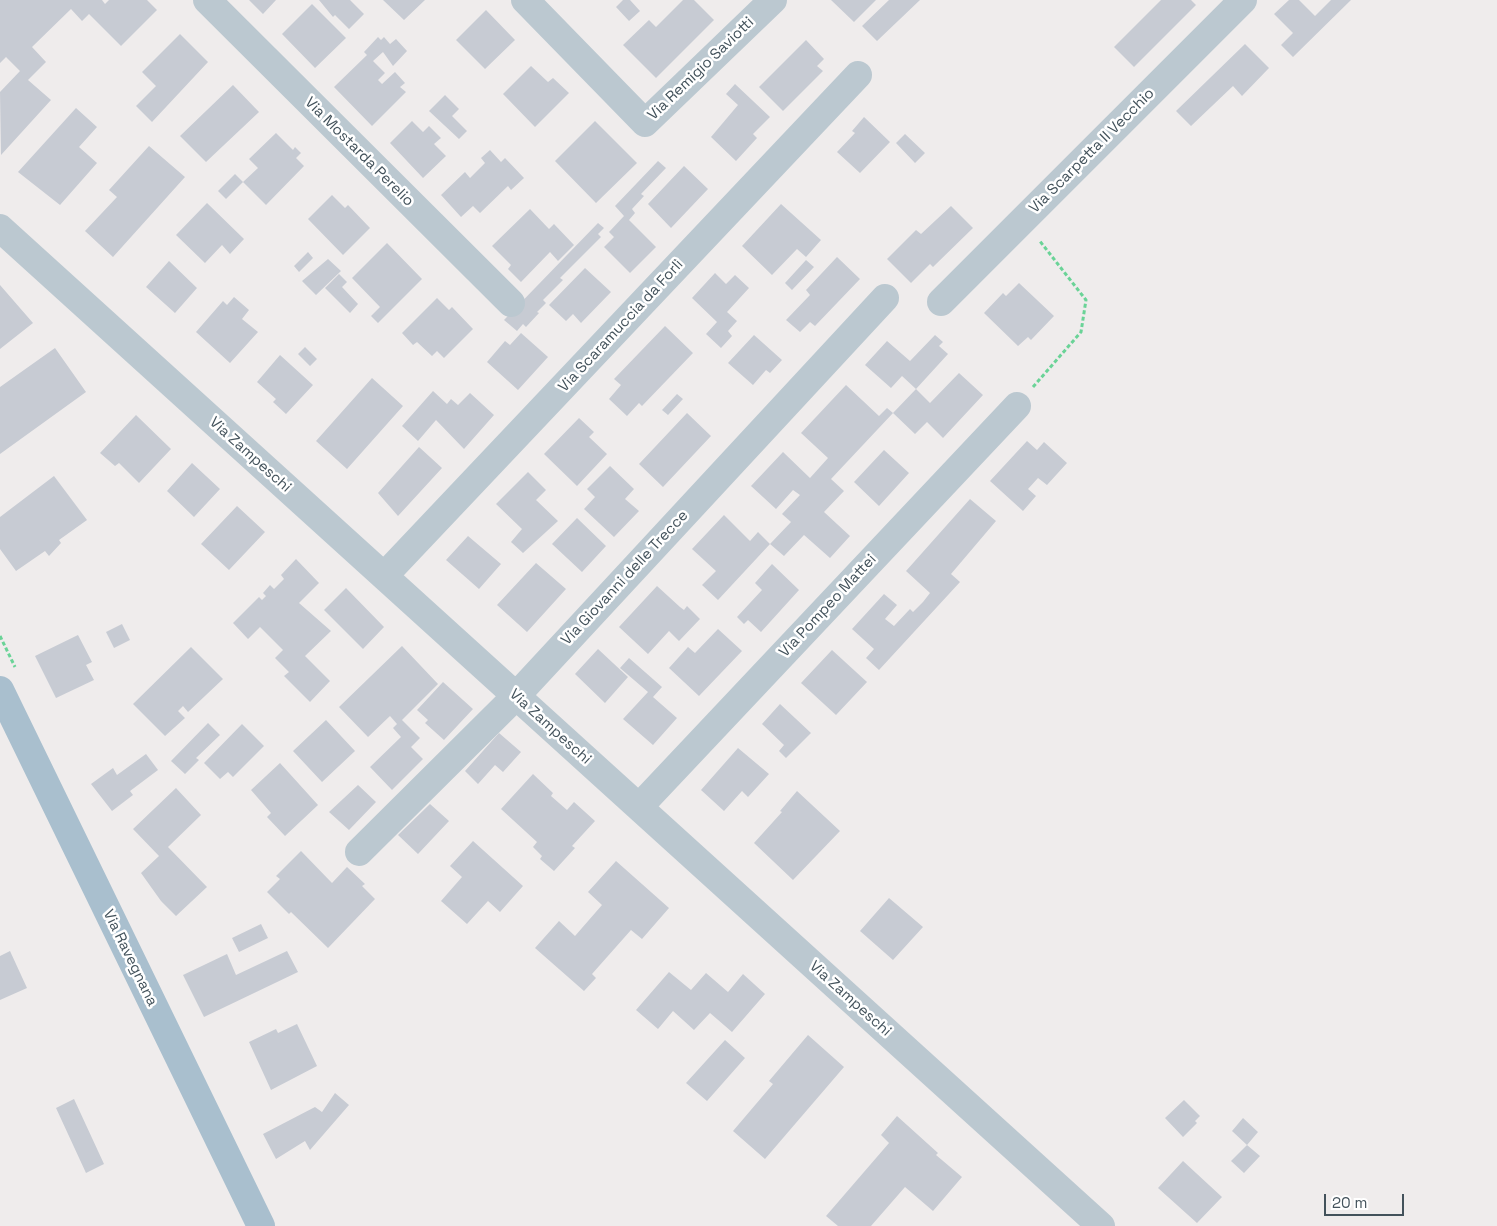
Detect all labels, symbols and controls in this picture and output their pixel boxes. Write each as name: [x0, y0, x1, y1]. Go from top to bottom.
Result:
street label: Via Remigio Saviotti: [644, 14, 758, 124]
street label: Via Scarpetta Il Vecchio: [1026, 85, 1158, 217]
street label: Via Mostarda Perelio: [301, 94, 417, 210]
street label: Via Scaramuccia da Forlì: [555, 256, 687, 396]
street label: Via Zampeschi: [205, 414, 295, 496]
street label: Via Giovanni delle Trecce: [558, 507, 692, 649]
street label: Via Pompeo Mattei: [776, 551, 880, 661]
street label: Via Zampeschi: [505, 686, 595, 768]
street label: Via Ravegnana: [99, 907, 161, 1009]
street label: Via Zampeschi: [805, 958, 895, 1040]
scale bar: [1327, 1184, 1407, 1216]
text: 20 m: [1332, 1193, 1367, 1212]

